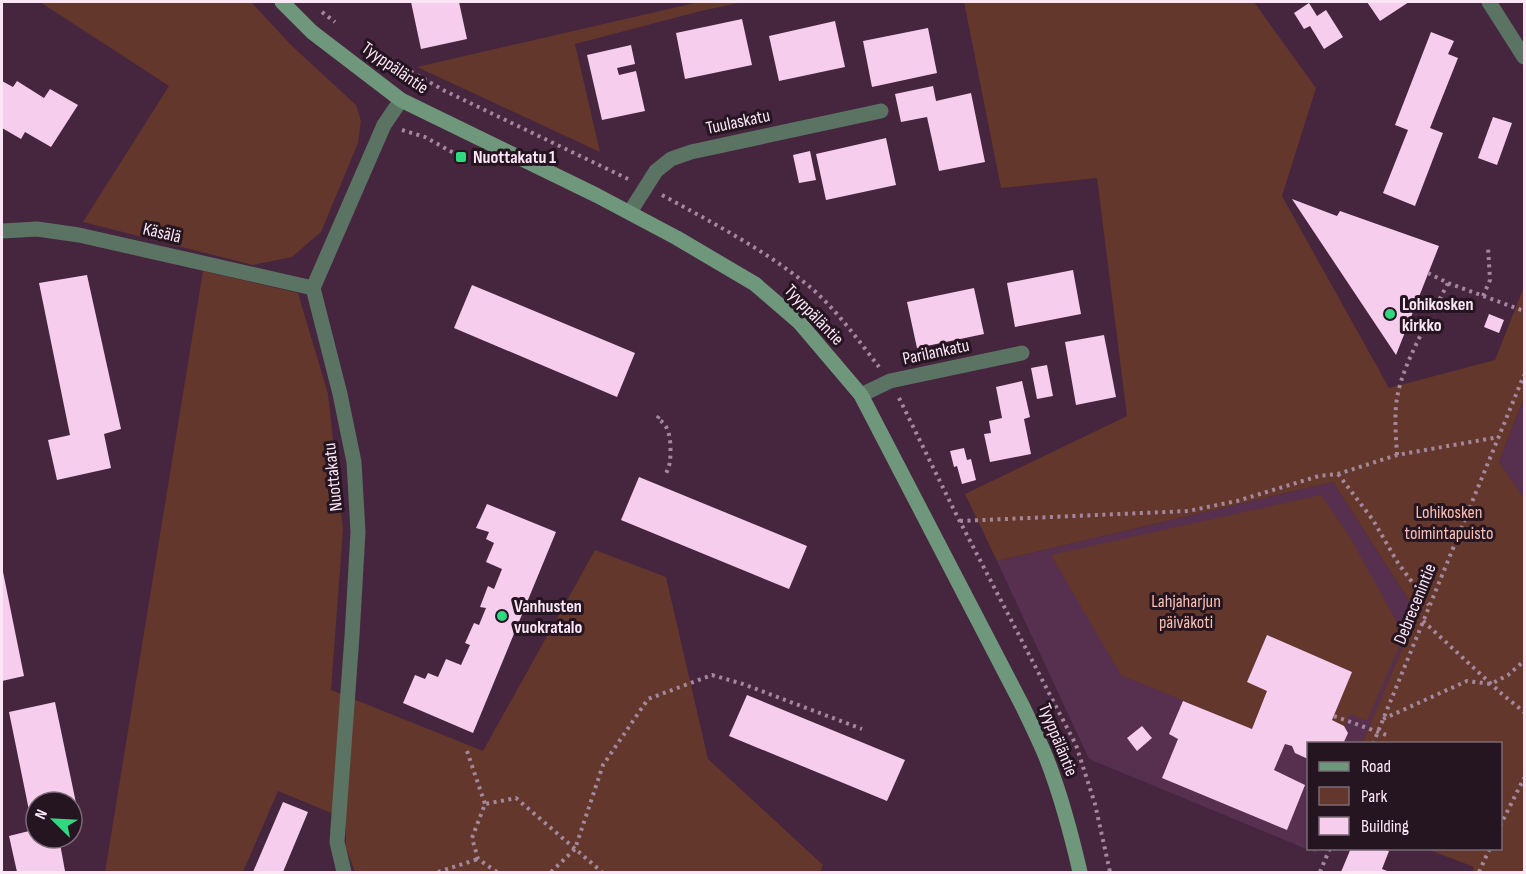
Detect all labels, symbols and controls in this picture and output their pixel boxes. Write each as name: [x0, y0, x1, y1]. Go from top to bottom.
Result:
street label: Tyyppäläntie: [358, 37, 432, 99]
street label: Tuulaskatu: [704, 105, 772, 139]
place label: Nuottakatu 1: [473, 147, 556, 168]
marker: Nuottakatu 1: [454, 150, 468, 164]
street label: Käsälä: [141, 218, 183, 248]
street label: Tyyppäläntie: [780, 280, 848, 350]
place label: Lohikosken kirkko: [1402, 294, 1473, 336]
marker: Lohikosken kirkko: [1383, 307, 1397, 321]
street label: Parilankatu: [901, 335, 971, 369]
street label: Nuottakatu: [319, 442, 347, 512]
park label: Lohikosken toimintapuisto: [1405, 502, 1493, 544]
street label: Debrecenintie: [1389, 561, 1441, 647]
park label: Lahjaharjun päiväkoti: [1151, 591, 1221, 633]
place label: Vanhusten vuokratalo: [514, 596, 582, 638]
marker: Vanhusten vuokratalo: [495, 609, 509, 623]
street label: Tyyppäläntie: [1034, 701, 1082, 779]
legend: [1307, 742, 1502, 850]
text: Road: [1361, 756, 1391, 777]
text: Park: [1361, 786, 1387, 807]
north arrow: [24, 790, 84, 850]
text: N: [31, 807, 52, 822]
text: Building: [1361, 816, 1409, 837]

